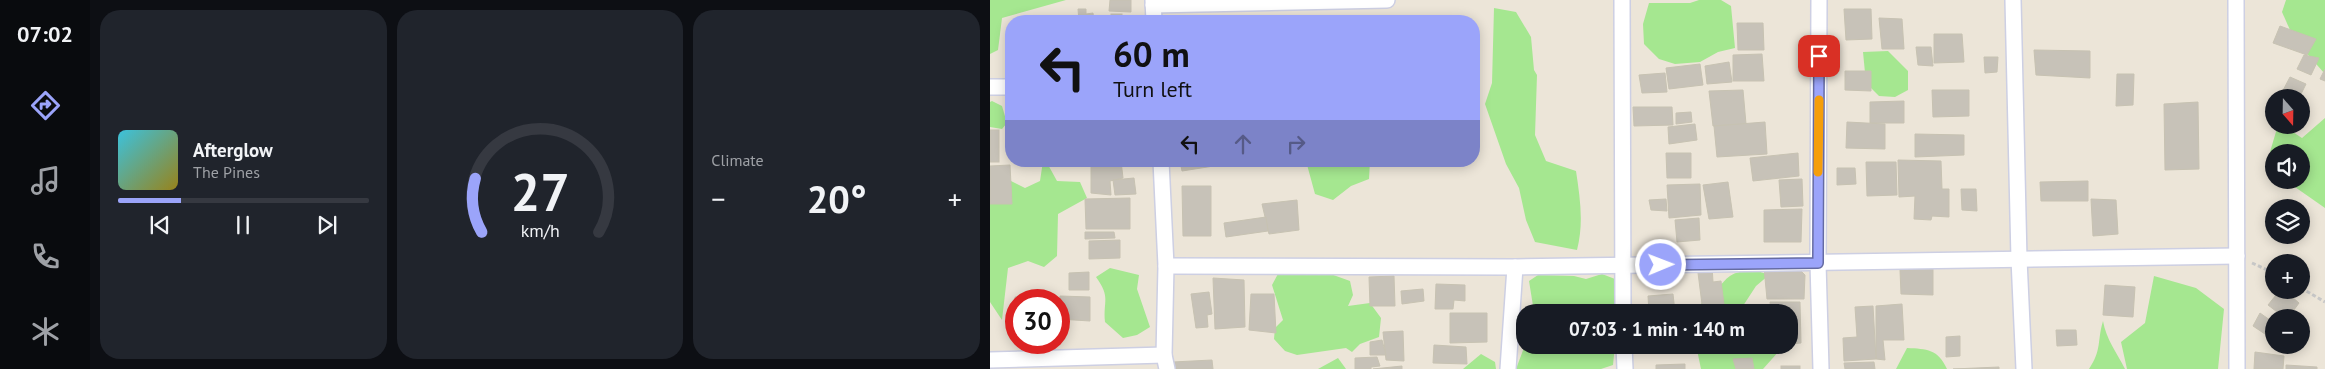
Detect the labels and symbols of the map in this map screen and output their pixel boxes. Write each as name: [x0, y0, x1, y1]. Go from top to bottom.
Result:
pin: [1798, 35, 1840, 77]
north arrow: [2265, 89, 2310, 134]
position arrow: [1634, 238, 1686, 290]
speed limit sign: 30: [1005, 289, 1070, 354]

